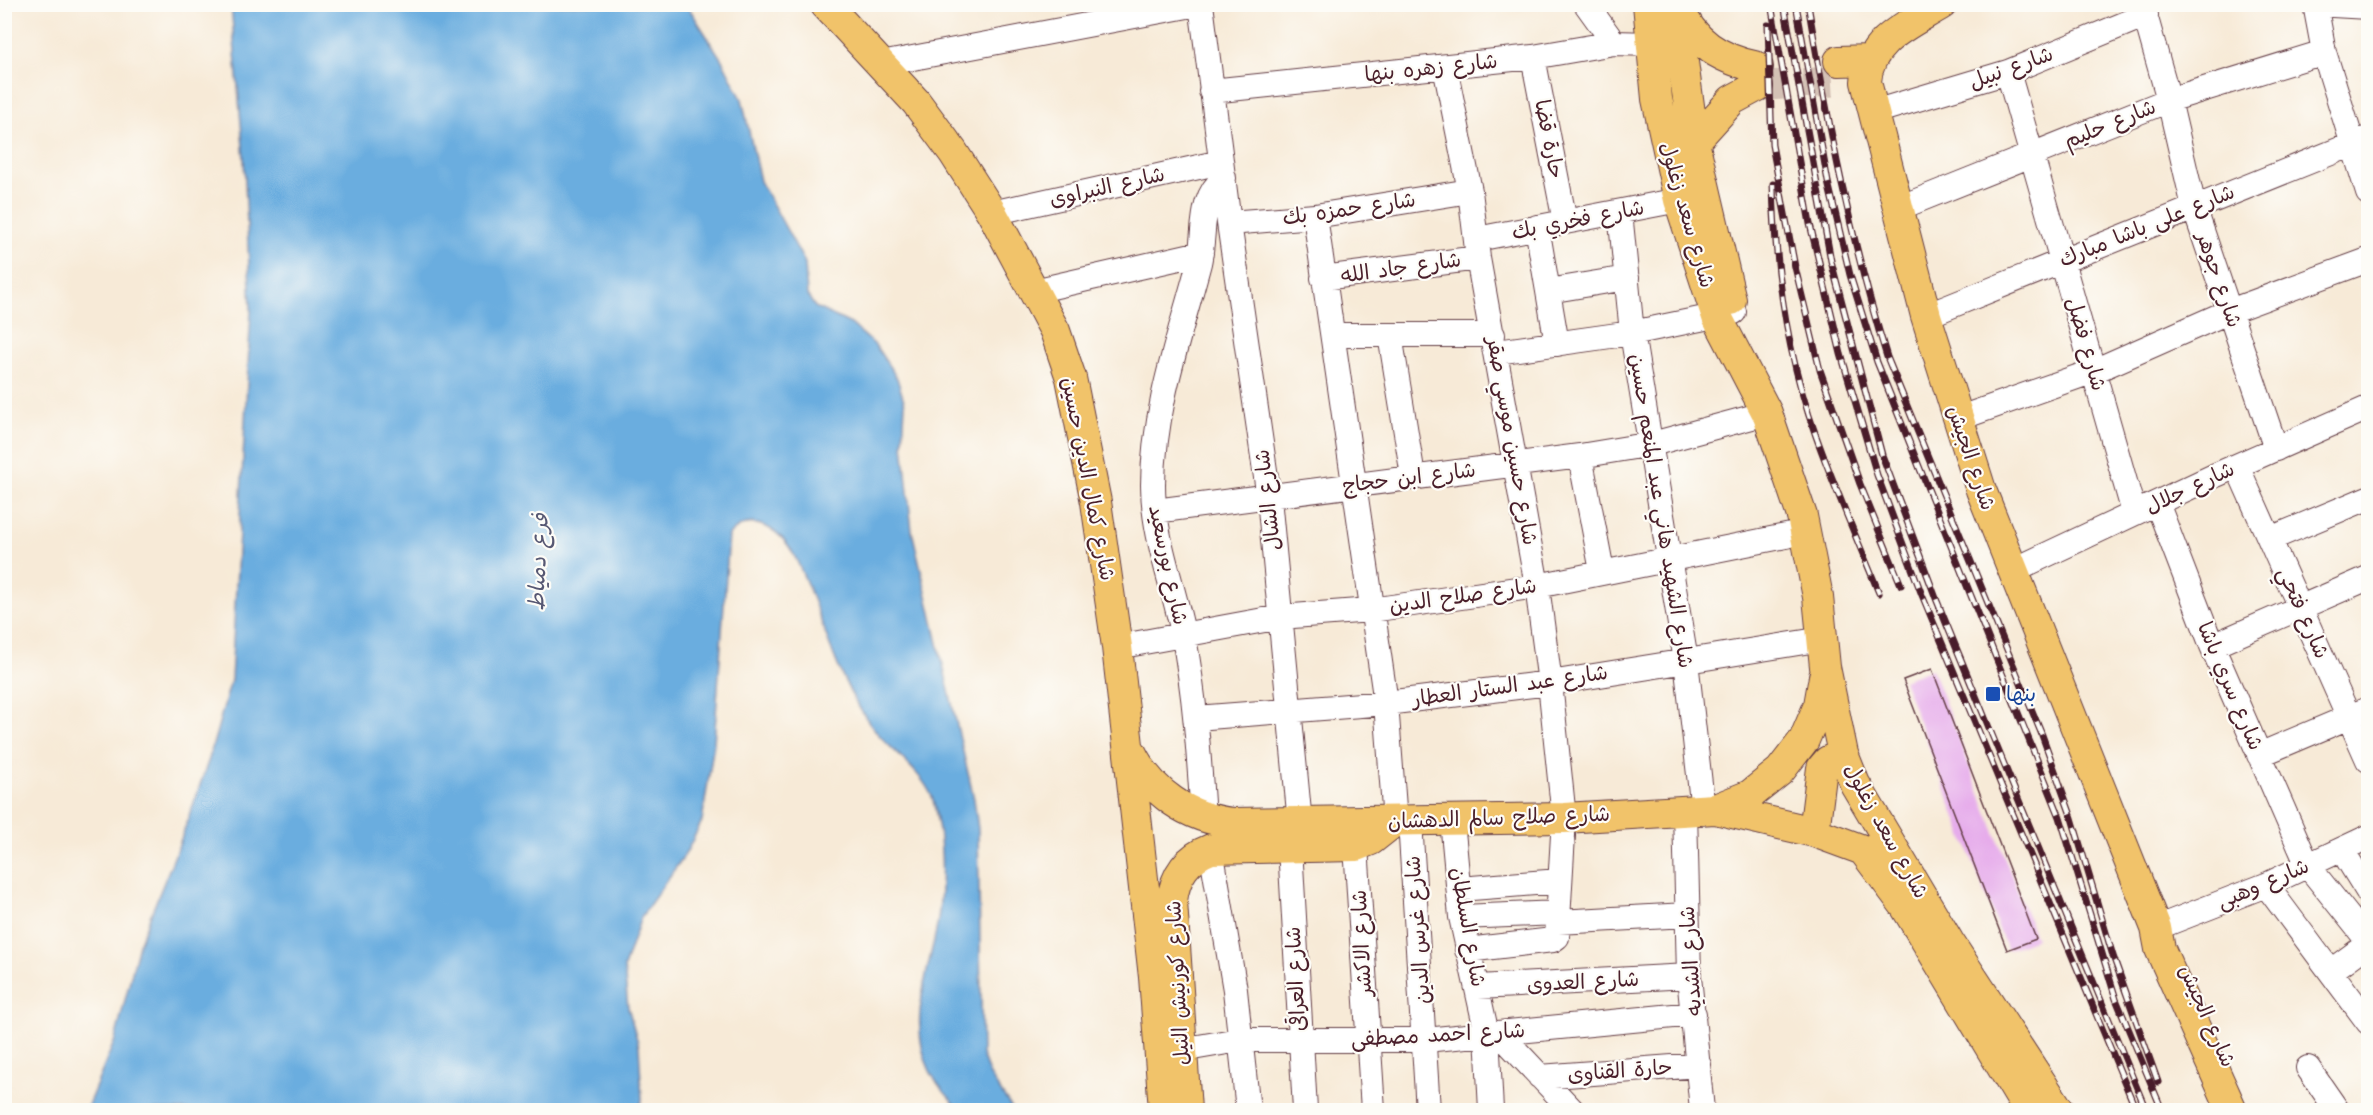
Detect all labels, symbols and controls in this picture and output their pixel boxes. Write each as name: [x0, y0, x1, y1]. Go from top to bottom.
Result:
street label: شارع نبيل: [1965, 39, 2057, 97]
street label: شارع زهره بنها: [1363, 47, 1499, 89]
street label: شارع حليم: [2060, 92, 2161, 157]
street label: حارة قضا: [1527, 97, 1571, 181]
street label: شارع سعد زغلول: [1652, 139, 1722, 291]
street label: شارع النبراوى: [1046, 160, 1168, 214]
street label: شارع على باشا مبارك: [2055, 178, 2239, 274]
street label: شارع حمزه بك: [1281, 185, 1417, 233]
street label: شارع فخري بك: [1509, 193, 1647, 247]
street label: شارع جوهر: [2189, 227, 2249, 332]
street label: شارع جاد الله: [1339, 245, 1463, 291]
street label: شارع فضل: [2059, 294, 2113, 394]
street label: شارع حسين موسي صقر: [1475, 333, 1545, 548]
street label: شارع الشهيد هاني عبد المنعم حسين: [1618, 352, 1700, 671]
street label: شارع كمال الدين حسين: [1054, 375, 1122, 583]
street label: شارع الجيش: [1940, 402, 2002, 514]
street label: شارع الشال: [1247, 448, 1289, 552]
street label: شارع ابن حجاج: [1341, 455, 1477, 501]
street label: شارع جلال: [2141, 455, 2239, 521]
street label: شارع بورسعيد: [1141, 502, 1195, 628]
water label: فرع دمياط: [521, 512, 557, 611]
street label: شارع فتحي: [2266, 563, 2336, 665]
street label: شارع صلاح الدين: [1387, 571, 1539, 621]
street label: شارع سري باشا: [2190, 617, 2270, 755]
street label: شارع عبد الستار العطار: [1408, 658, 1610, 714]
place label: بنها: [2006, 680, 2036, 709]
marker: بنها: [1984, 685, 2002, 703]
street label: شارع سعد زغلول: [1837, 758, 1935, 904]
street label: شارع صلاح سالم الدهشان: [1387, 800, 1611, 837]
street label: شارع وهبى: [2212, 852, 2314, 916]
street label: شارع غرس الدين: [1398, 855, 1438, 1005]
street label: شارع السلطان: [1443, 865, 1493, 989]
street label: شارع الاكشر: [1345, 889, 1379, 999]
street label: شارع كورنيش النيل: [1159, 900, 1197, 1066]
street label: شارع الشديه: [1673, 905, 1709, 1017]
street label: شارع العراقى: [1279, 926, 1313, 1032]
street label: شارع الجيش: [2172, 960, 2242, 1072]
street label: شارع العدوى: [1526, 965, 1640, 999]
street label: شارع احمد مصطفى: [1350, 1016, 1526, 1054]
street label: حارة القناوى: [1567, 1053, 1673, 1089]

